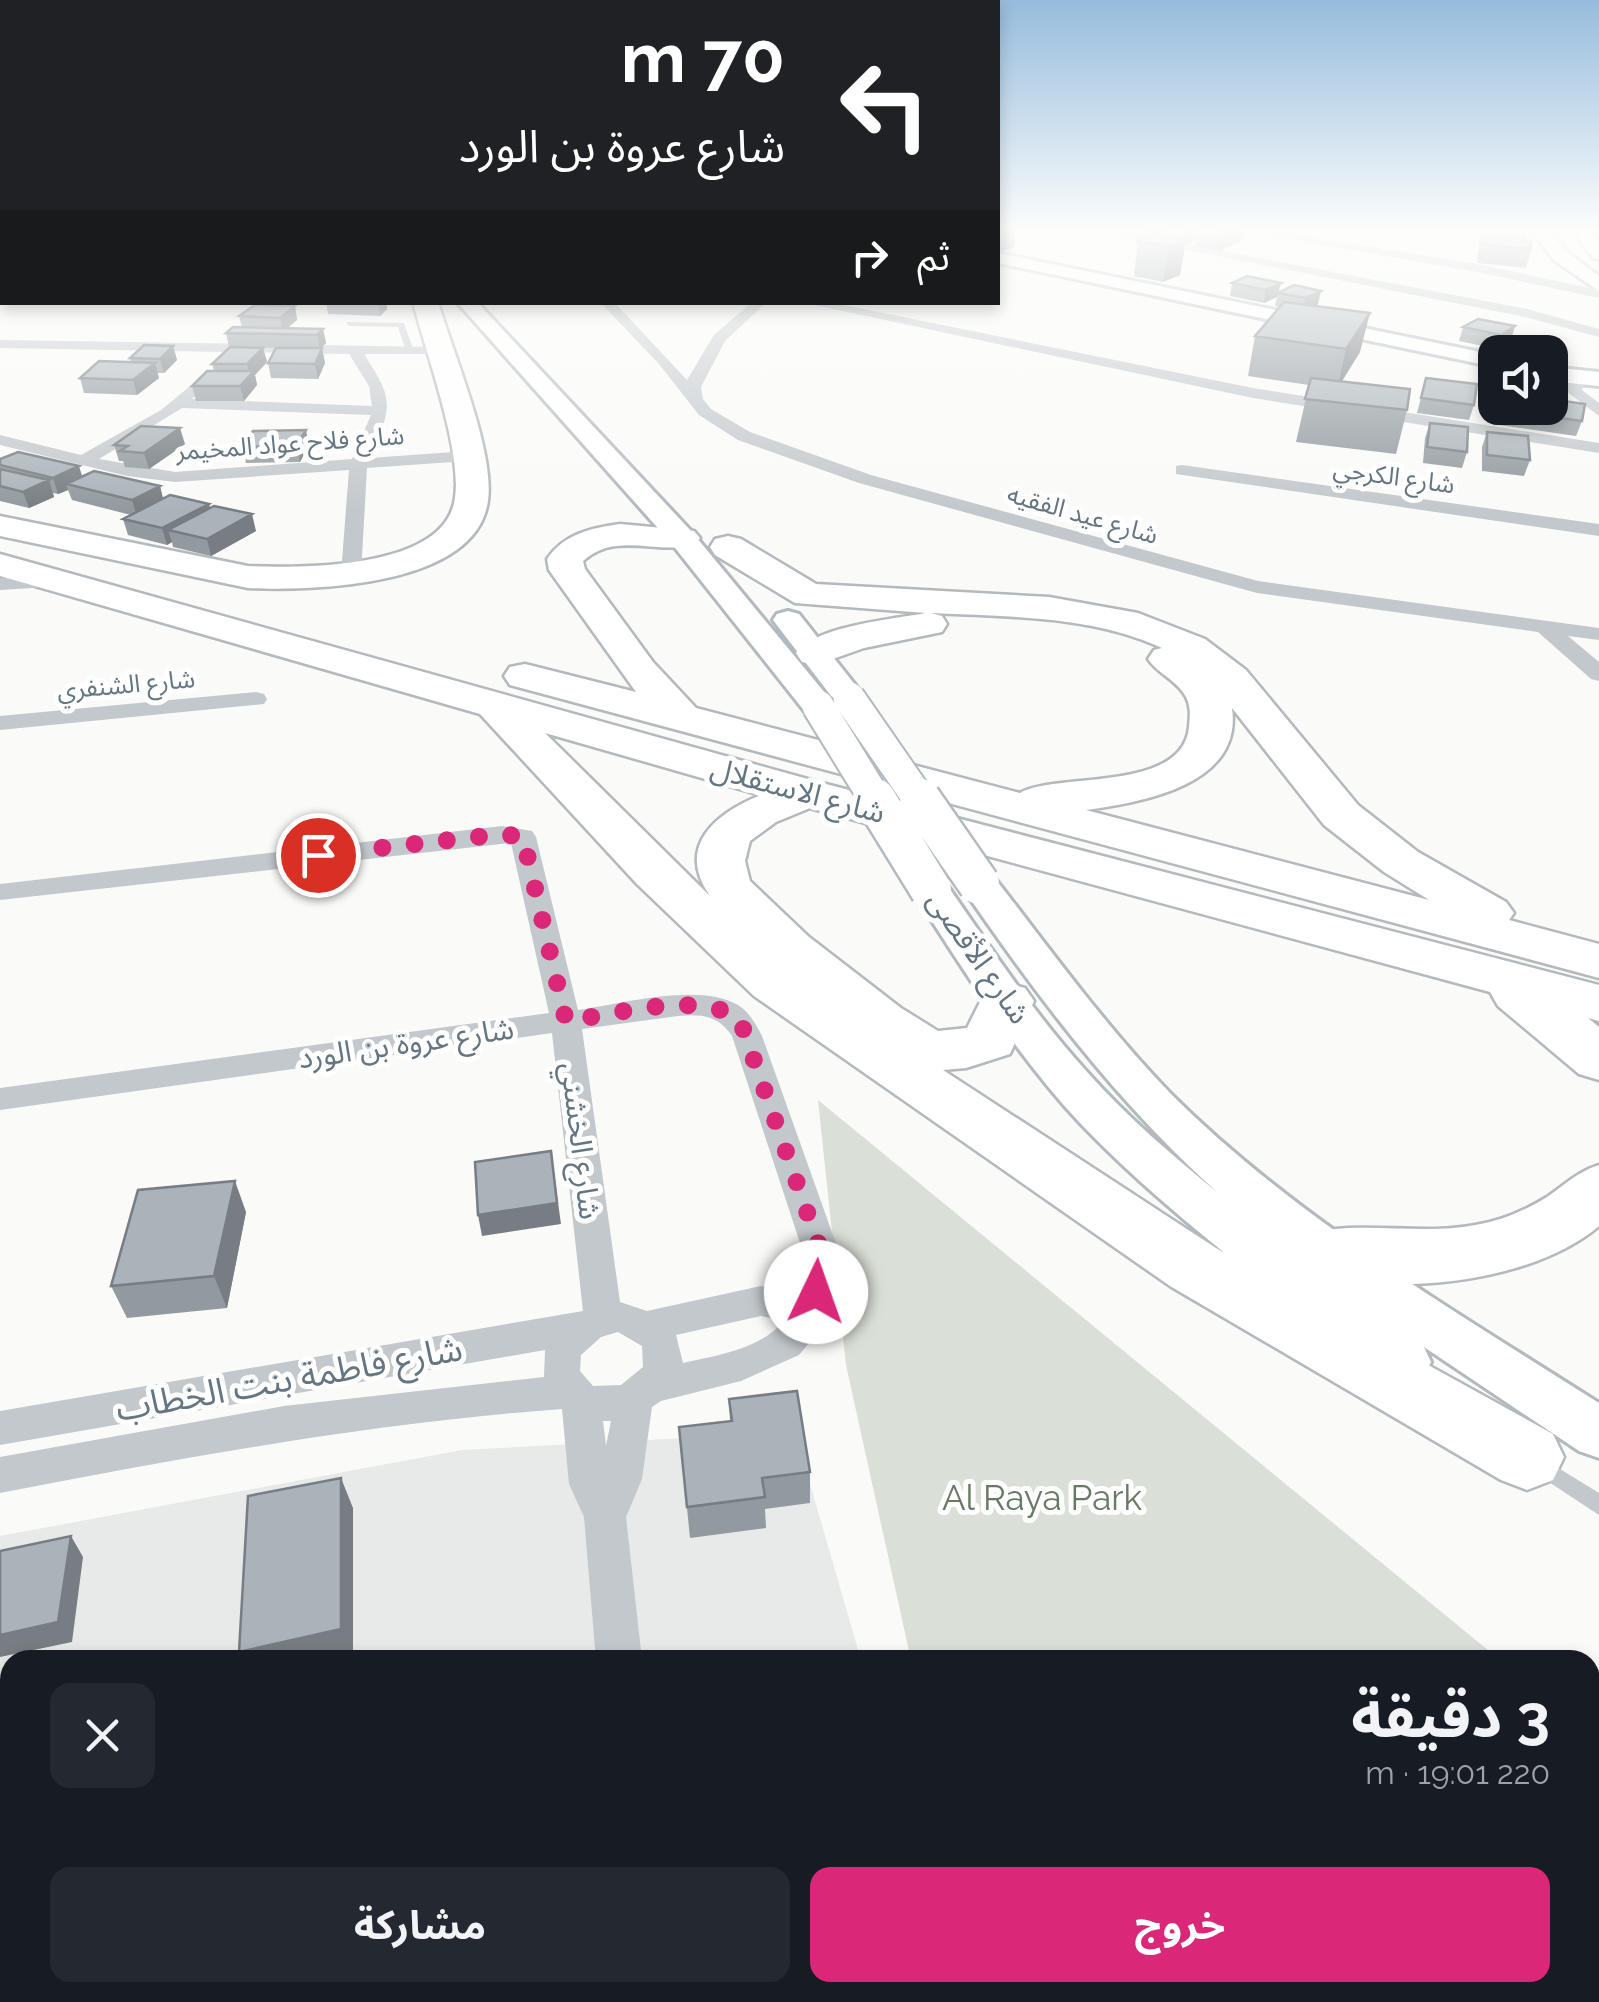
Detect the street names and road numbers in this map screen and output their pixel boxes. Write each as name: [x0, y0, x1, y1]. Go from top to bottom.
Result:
street label: شارع فلاح عواد المخيمر: [174, 420, 405, 470]
street label: شارع الكرجي: [1331, 453, 1457, 504]
street label: شارع عيد الفقيه: [1003, 478, 1162, 554]
street label: شارع الشنفري: [56, 663, 197, 710]
street label: شارع الاستقلال: [706, 750, 889, 835]
street label: شارع الأقصى: [916, 884, 1038, 1033]
street label: شارع عروة بن الورد: [296, 1011, 517, 1080]
street label: شارع الخشني: [548, 1060, 608, 1222]
street label: شارع فاطمة بنت الخطاب: [113, 1327, 466, 1435]

